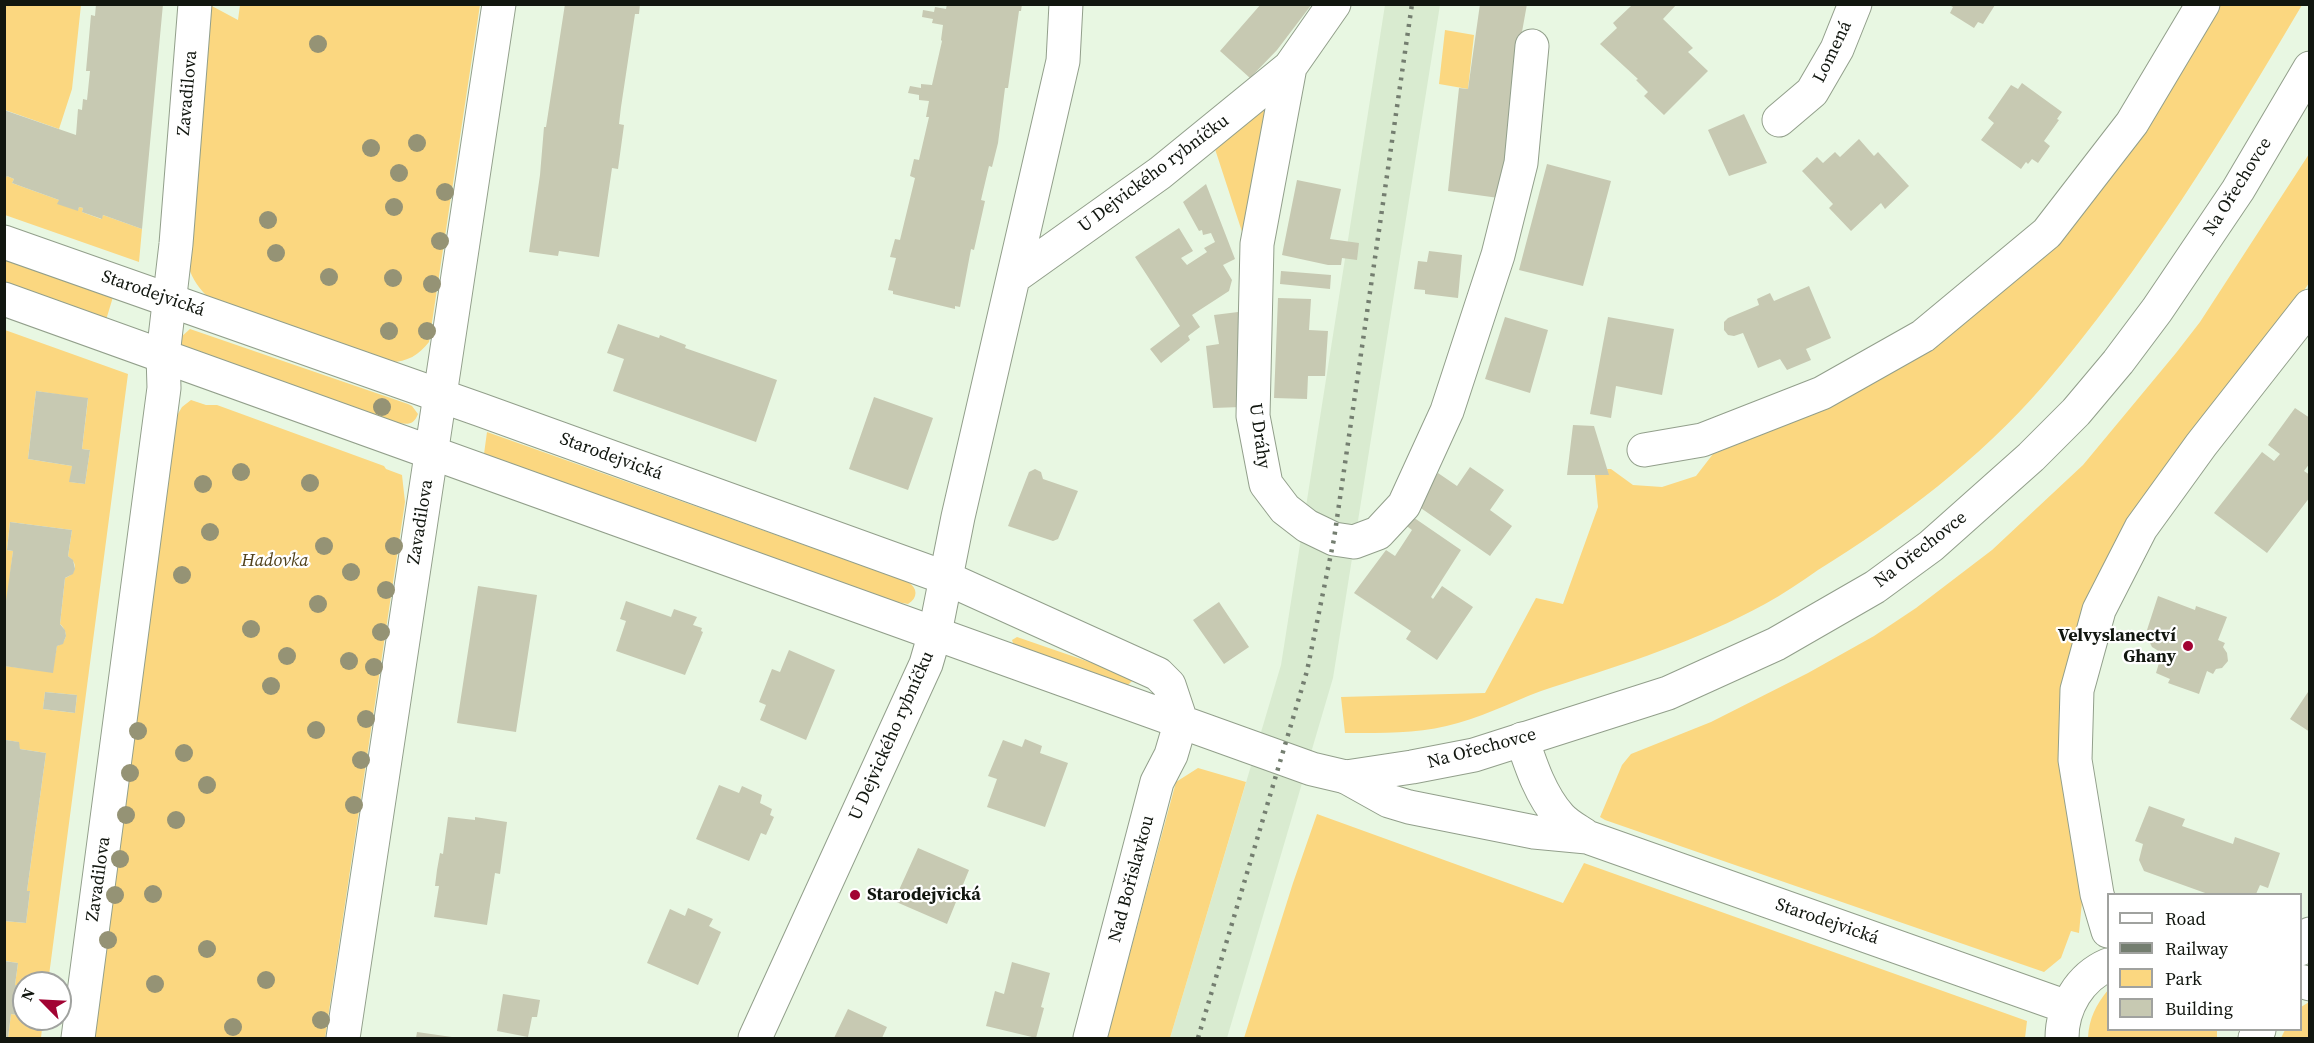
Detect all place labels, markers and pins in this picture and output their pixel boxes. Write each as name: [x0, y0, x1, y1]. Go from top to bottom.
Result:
place label: Velvyslanectví Ghany: [2058, 625, 2176, 668]
marker: Velvyslanectví Ghany: [2181, 639, 2195, 653]
place label: Starodejvická: [867, 884, 981, 906]
marker: Starodejvická: [848, 888, 862, 902]

